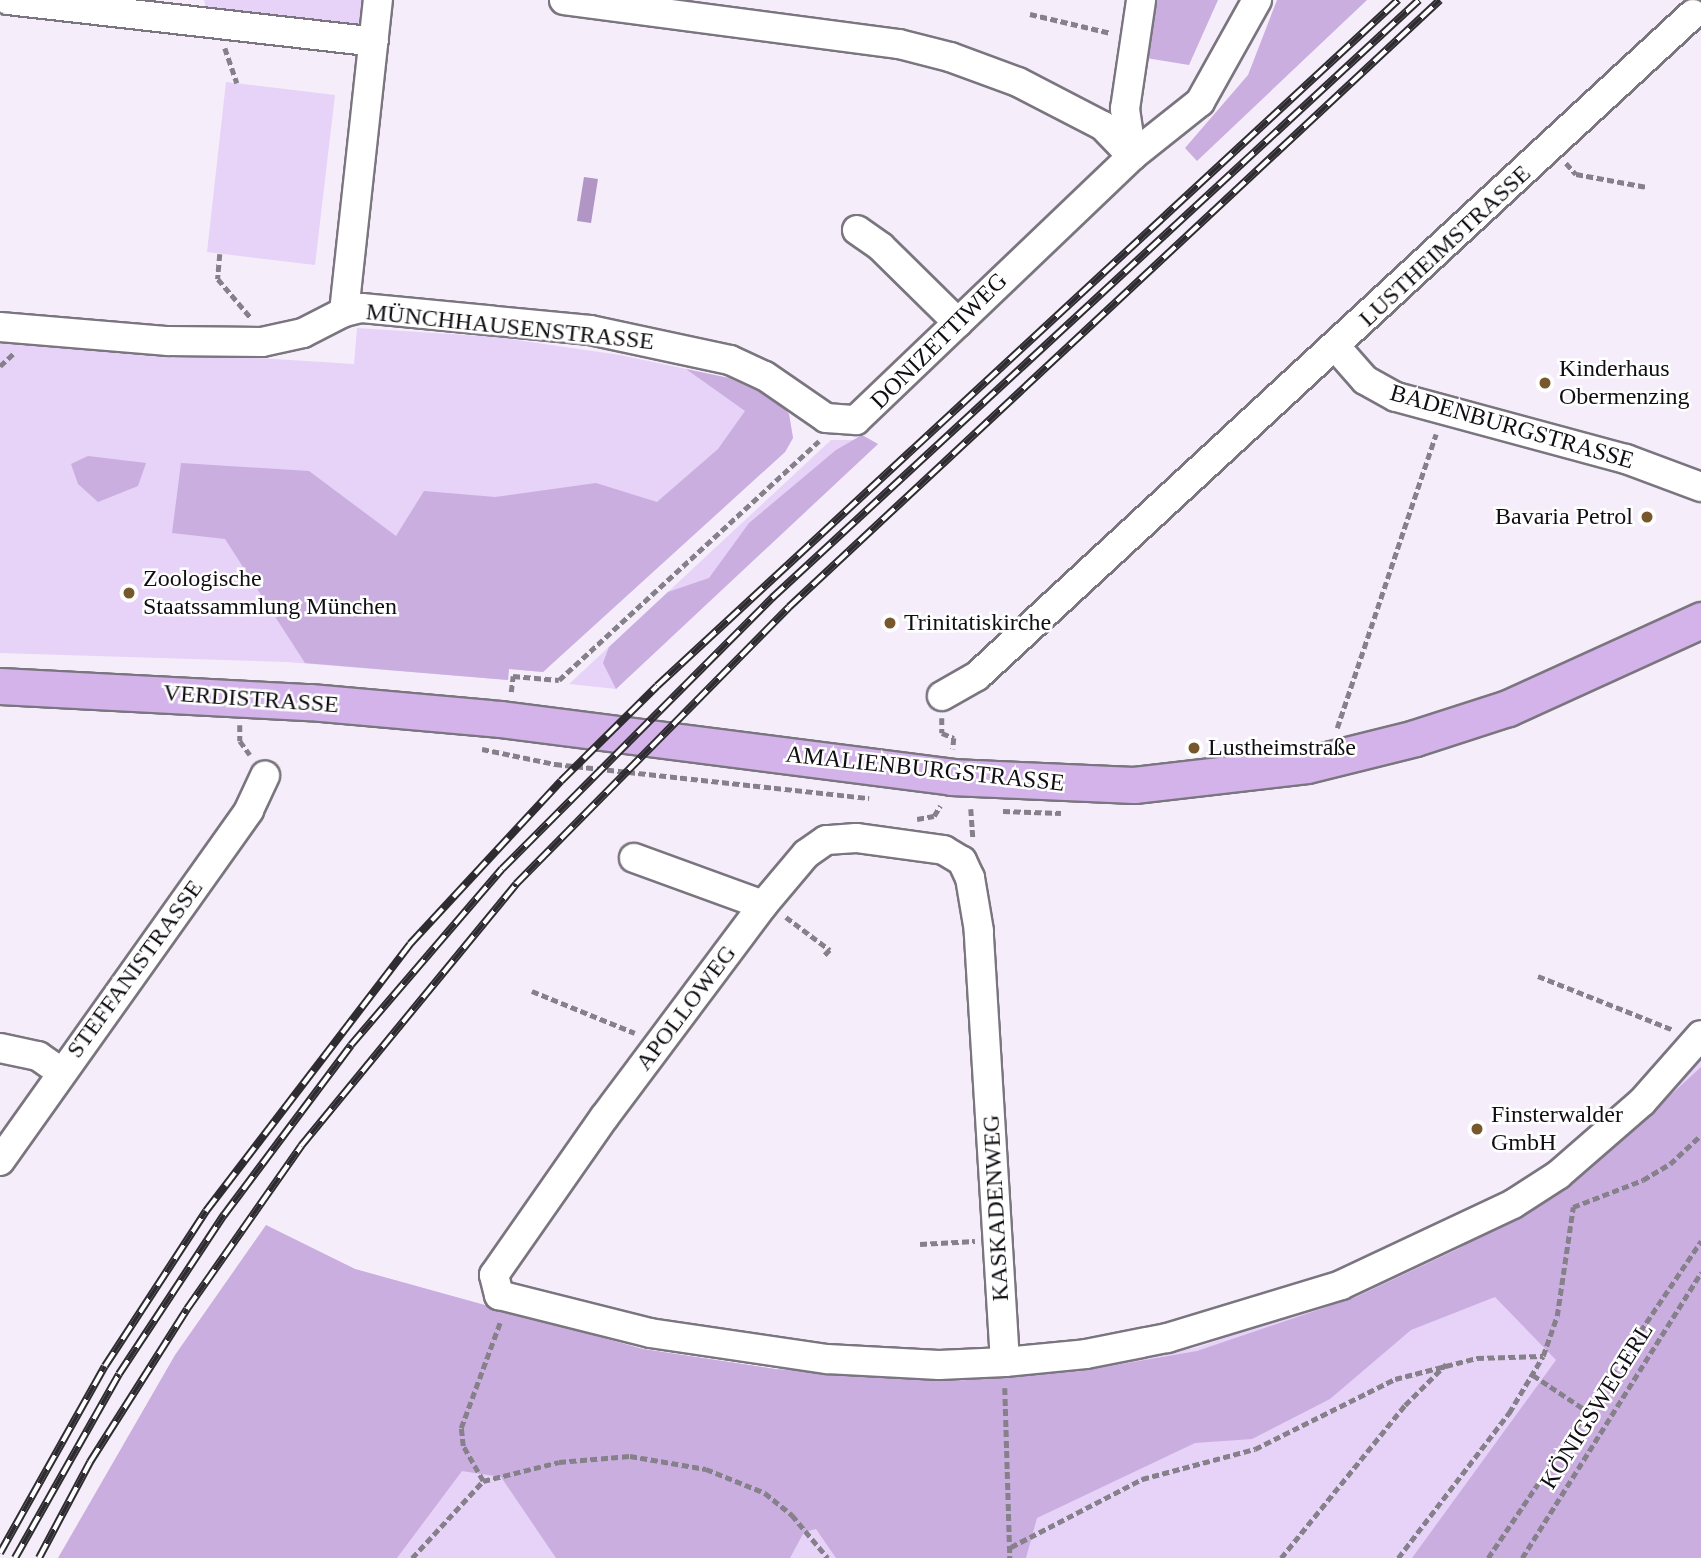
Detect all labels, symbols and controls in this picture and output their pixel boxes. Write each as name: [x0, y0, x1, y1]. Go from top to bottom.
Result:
street label: LUSTHEIMSTRASSE: [1353, 159, 1537, 333]
street label: DONIZETTIWEG: [865, 267, 1013, 415]
street label: MÜNCHHAUSENSTRASSE: [365, 298, 655, 356]
place label: Kinderhaus Obermenzing: [1559, 355, 1690, 411]
marker: Kinderhaus Obermenzing: [1537, 375, 1553, 391]
street label: BADENBURGSTRASSE: [1387, 378, 1637, 476]
place label: Bavaria Petrol: [1495, 503, 1633, 531]
marker: Bavaria Petrol: [1639, 509, 1655, 525]
place label: Zoologische Staatssammlung München: [143, 565, 397, 621]
marker: Zoologische Staatssammlung München: [121, 585, 137, 601]
place label: Trinitatiskirche: [904, 609, 1051, 637]
marker: Trinitatiskirche: [882, 615, 898, 631]
street label: VERDISTRASSE: [162, 678, 340, 720]
place label: Lustheimstraße: [1208, 734, 1356, 762]
street label: AMALIENBURGSTRASSE: [784, 740, 1066, 798]
marker: Lustheimstraße: [1186, 740, 1202, 756]
street label: STEFFANISTRASSE: [61, 874, 209, 1064]
street label: APOLLOWEG: [630, 940, 742, 1076]
place label: Finsterwalder GmbH: [1491, 1101, 1623, 1157]
street label: KASKADENWEG: [977, 1114, 1015, 1302]
marker: Finsterwalder GmbH: [1469, 1121, 1485, 1137]
street label: KÖNIGSWEGERL: [1534, 1318, 1660, 1494]

